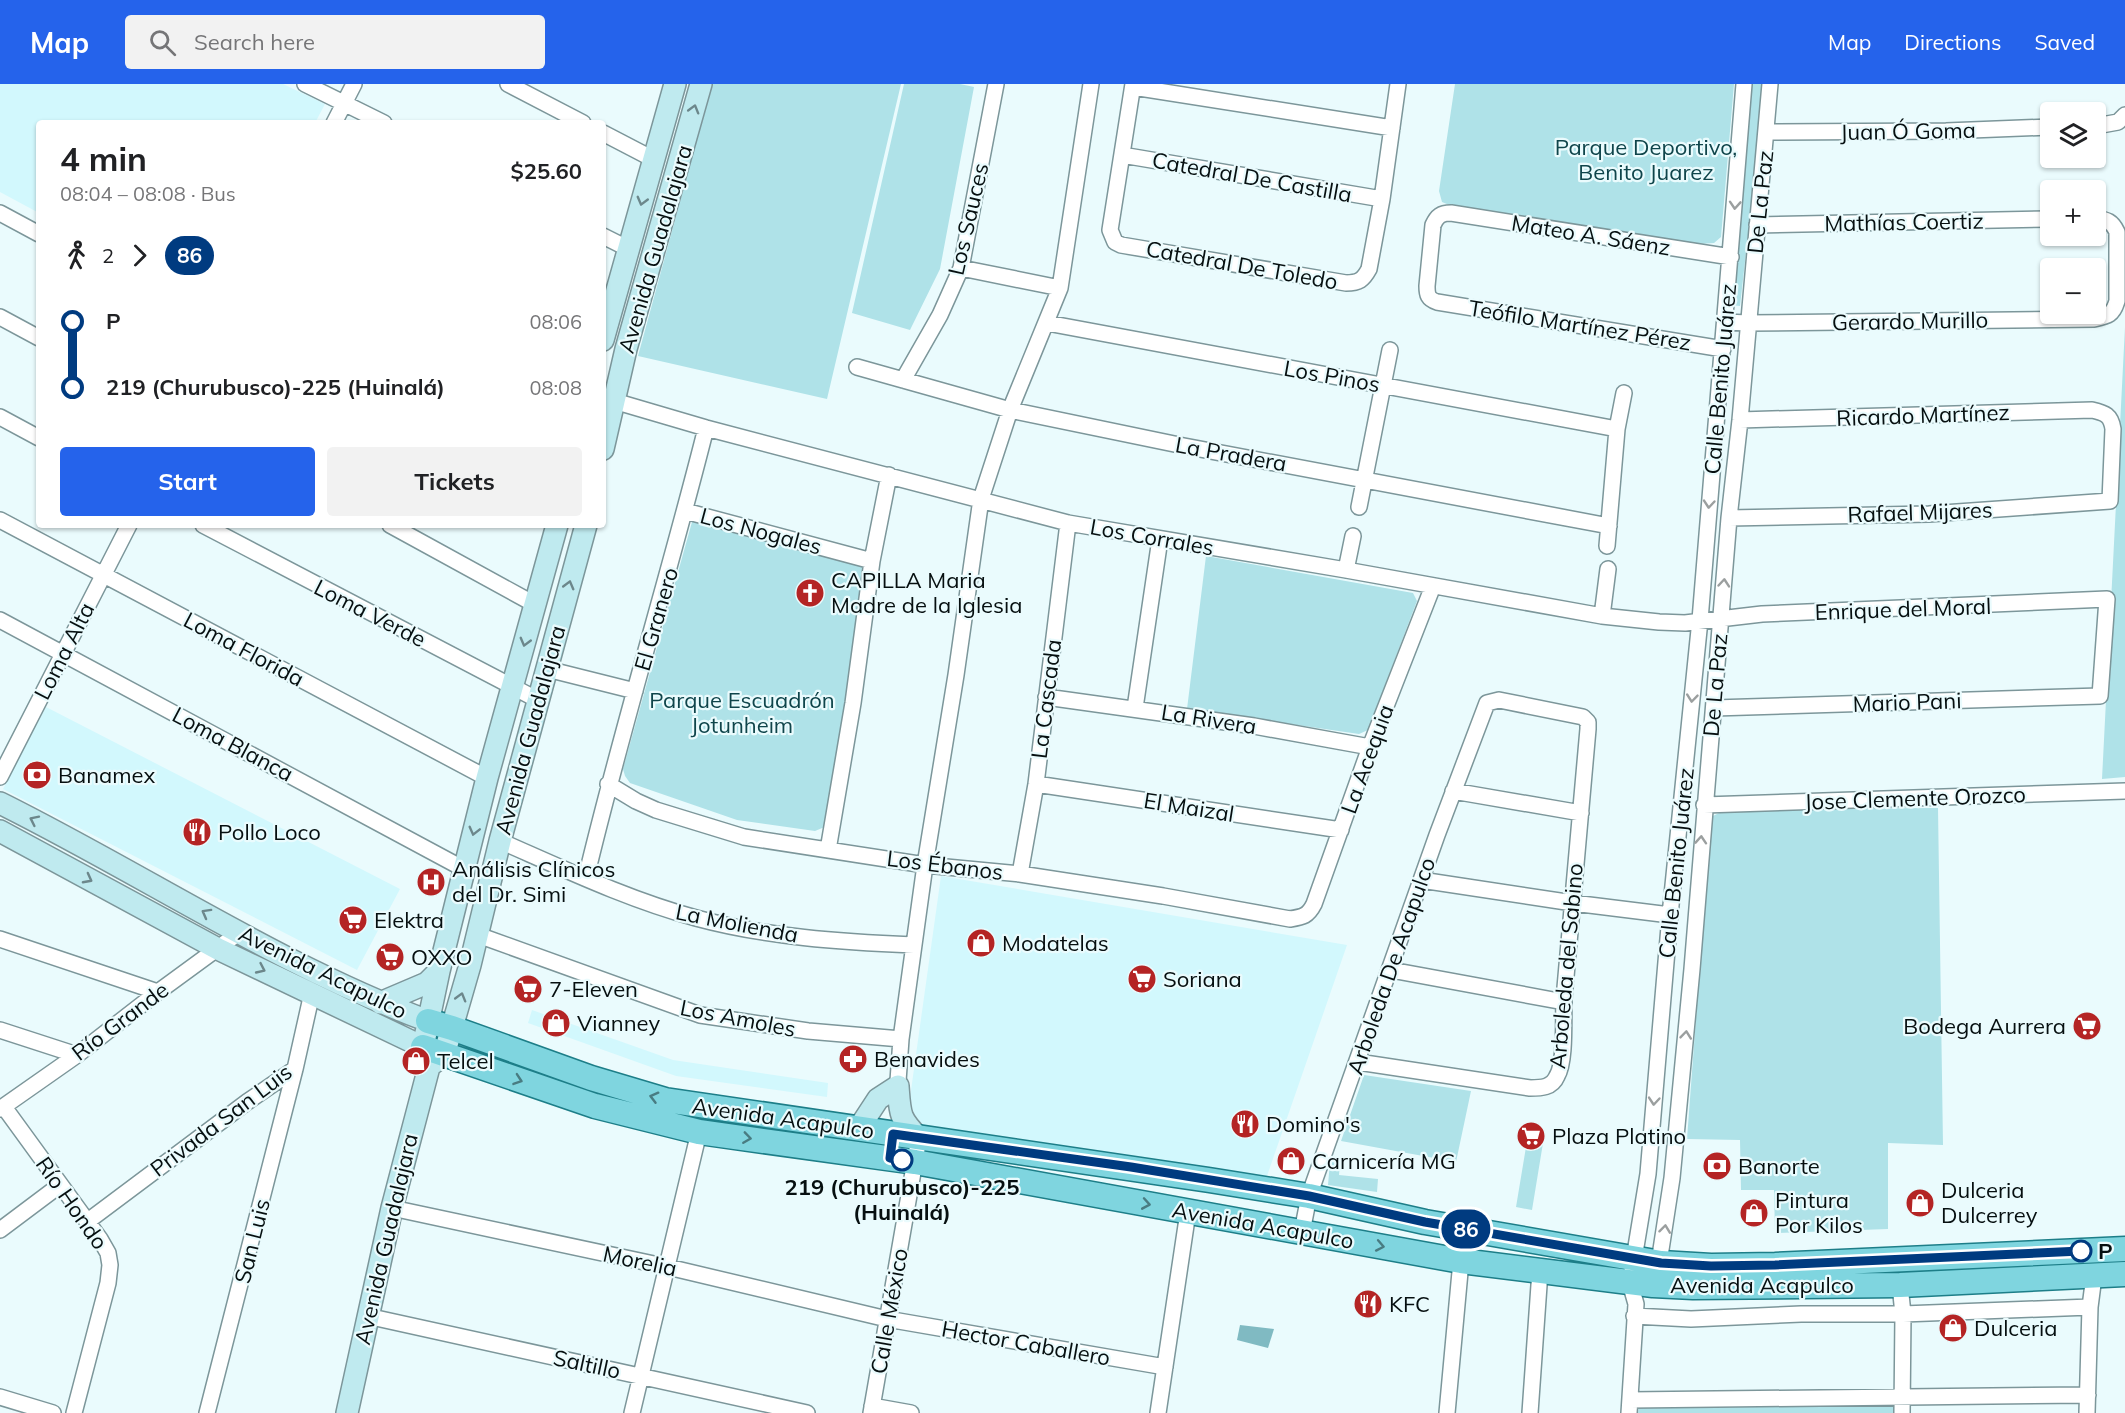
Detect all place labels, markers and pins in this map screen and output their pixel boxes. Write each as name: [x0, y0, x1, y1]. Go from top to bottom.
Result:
place label: CAPILLA Maria Madre de la Iglesia: [831, 566, 1022, 619]
church icon: CAPILLA Maria Madre de la Iglesia: [794, 577, 826, 609]
bank icon: Banamex: [21, 759, 53, 791]
place label: Banamex: [58, 761, 155, 789]
restaurant icon: Pollo Loco: [181, 816, 213, 848]
place label: Pollo Loco: [218, 818, 321, 846]
place label: Análisis Clínicos del Dr. Simi: [452, 855, 615, 908]
hospital icon: Análisis Clínicos del Dr. Simi: [415, 866, 447, 898]
supermarket icon: Elektra: [337, 904, 369, 936]
place label: Elektra: [374, 906, 444, 934]
shop icon: Modatelas: [965, 927, 997, 959]
place label: Modatelas: [1002, 929, 1109, 957]
supermarket icon: OXXO: [374, 941, 406, 973]
place label: OXXO: [411, 943, 473, 971]
supermarket icon: Soriana: [1126, 963, 1158, 995]
place label: Soriana: [1163, 965, 1242, 993]
supermarket icon: 7-Eleven: [512, 973, 544, 1005]
place label: 7-Eleven: [549, 975, 638, 1003]
shop icon: Vianney: [540, 1007, 572, 1039]
place label: Vianney: [577, 1009, 660, 1037]
supermarket icon: Bodega Aurrera: [2071, 1010, 2103, 1042]
place label: Bodega Aurrera: [1903, 1012, 2066, 1040]
pharmacy icon: Benavides: [837, 1043, 869, 1075]
shop icon: Telcel: [400, 1045, 432, 1077]
place label: Benavides: [874, 1045, 980, 1073]
place label: Telcel: [437, 1047, 494, 1075]
restaurant icon: Domino's: [1229, 1108, 1261, 1140]
place label: Domino's: [1266, 1110, 1361, 1138]
supermarket icon: Plaza Platino: [1515, 1120, 1547, 1152]
place label: Plaza Platino: [1552, 1122, 1686, 1150]
shop icon: Carnicería MG: [1275, 1145, 1307, 1177]
place label: Carnicería MG: [1312, 1147, 1456, 1175]
marker: 219 (Churubusco)-225 (Huinalá): [891, 1149, 913, 1171]
bank icon: Banorte: [1701, 1150, 1733, 1182]
place label: Banorte: [1738, 1152, 1820, 1180]
place label: 219 (Churubusco)-225 (Huinalá): [784, 1173, 1020, 1226]
place label: Dulceria Dulcerrey: [1941, 1176, 2038, 1229]
place label: Pintura Por Kilos: [1775, 1186, 1863, 1239]
shop icon: Dulceria Dulcerrey: [1904, 1187, 1936, 1219]
shop icon: Pintura Por Kilos: [1738, 1197, 1770, 1229]
place label: P: [2098, 1237, 2113, 1265]
marker: P: [2070, 1240, 2092, 1262]
restaurant icon: KFC: [1352, 1288, 1384, 1320]
place label: KFC: [1389, 1290, 1430, 1318]
shop icon: Dulceria: [1937, 1312, 1969, 1344]
place label: Dulceria: [1974, 1314, 2057, 1342]

